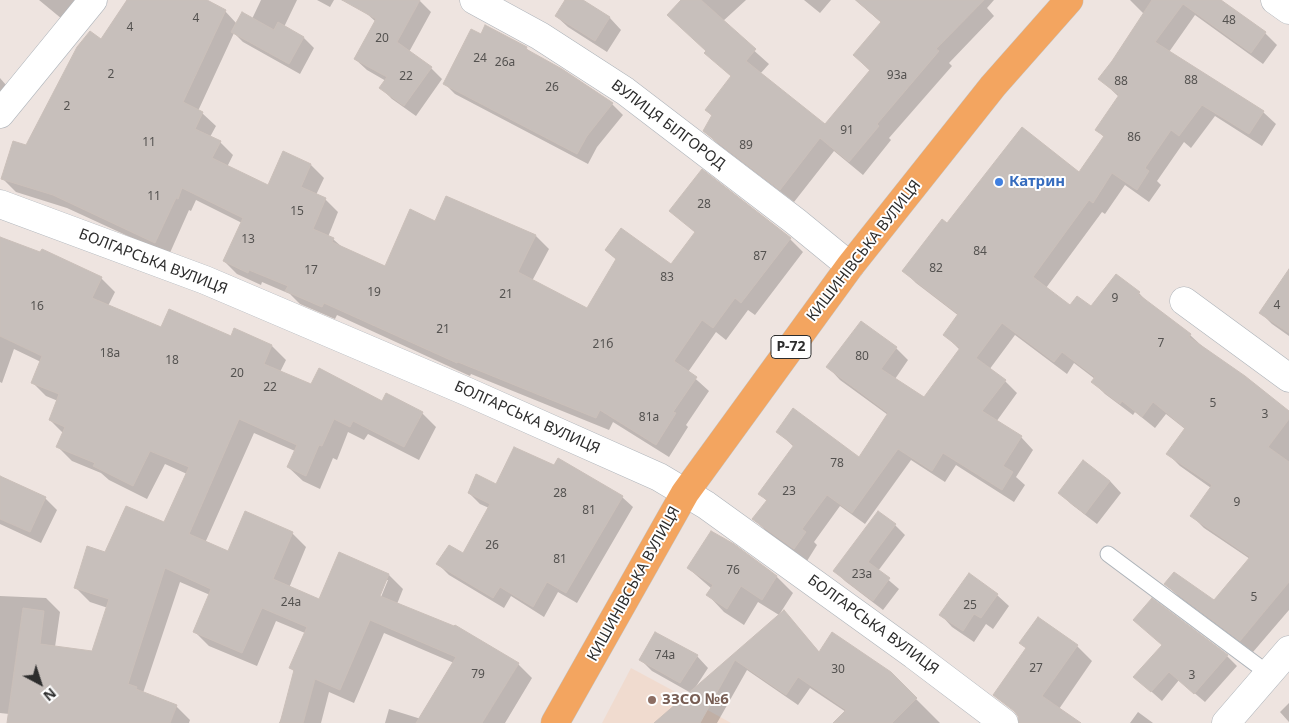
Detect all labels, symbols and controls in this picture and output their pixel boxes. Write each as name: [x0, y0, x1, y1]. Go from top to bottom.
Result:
house number: 4: [193, 12, 199, 26]
house number: 48: [1222, 14, 1236, 28]
house number: 4: [127, 21, 133, 35]
house number: 20: [375, 32, 389, 46]
house number: 24: [473, 52, 487, 66]
house number: 26а: [495, 56, 515, 70]
house number: 2: [108, 68, 114, 82]
house number: 93а: [887, 69, 907, 83]
house number: 22: [399, 70, 413, 84]
house number: 88: [1184, 74, 1198, 88]
house number: 88: [1114, 75, 1128, 89]
street label: ВУЛИЦЯ БІЛГОРОД: [607, 76, 729, 174]
house number: 26: [545, 81, 559, 95]
house number: 2: [64, 100, 70, 114]
house number: 91: [840, 124, 854, 138]
house number: 86: [1127, 131, 1141, 145]
house number: 11: [142, 136, 156, 150]
house number: 89: [739, 139, 753, 153]
place label: Катрин: [1009, 173, 1065, 191]
marker: Катрин: [993, 176, 1005, 188]
street label: КИШИНІВСЬКА ВУЛИЦЯ: [803, 177, 925, 325]
house number: 11: [147, 190, 161, 204]
house number: 28: [697, 198, 711, 212]
house number: 15: [290, 205, 304, 219]
street label: БОЛГАРСЬКА ВУЛИЦЯ: [76, 225, 230, 299]
house number: 13: [241, 233, 255, 247]
house number: 84: [973, 245, 987, 259]
house number: 87: [753, 250, 767, 264]
house number: 82: [929, 262, 943, 276]
house number: 17: [304, 264, 318, 278]
house number: 83: [660, 271, 674, 285]
house number: 19: [367, 286, 381, 300]
house number: 21: [499, 288, 513, 302]
house number: 9: [1112, 292, 1118, 306]
house number: 4: [1274, 299, 1280, 313]
house number: 16: [30, 300, 44, 314]
house number: 21: [436, 323, 450, 337]
road number: Р-72: [771, 336, 811, 358]
house number: 7: [1158, 337, 1164, 351]
house number: 21б: [593, 338, 613, 352]
house number: 18а: [100, 347, 120, 361]
house number: 80: [855, 350, 869, 364]
house number: 18: [165, 354, 179, 368]
house number: 20: [230, 367, 244, 381]
street label: БОЛГАРСЬКА ВУЛИЦЯ: [451, 378, 603, 458]
house number: 22: [263, 381, 277, 395]
house number: 5: [1210, 397, 1216, 411]
house number: 3: [1262, 408, 1268, 422]
house number: 81а: [639, 411, 659, 425]
house number: 78: [830, 457, 844, 471]
house number: 23: [782, 485, 796, 499]
house number: 28: [553, 487, 567, 501]
house number: 9: [1234, 496, 1240, 510]
street label: КИШИНІВСЬКА ВУЛИЦЯ: [584, 503, 684, 665]
house number: 81: [582, 504, 596, 518]
house number: 26: [485, 539, 499, 553]
house number: 81: [553, 553, 567, 567]
house number: 76: [726, 564, 740, 578]
house number: 23а: [852, 568, 872, 582]
street label: БОЛГАРСЬКА ВУЛИЦЯ: [804, 571, 942, 679]
house number: 5: [1251, 591, 1257, 605]
house number: 24а: [281, 596, 301, 610]
house number: 25: [963, 599, 977, 613]
house number: 74а: [655, 649, 675, 663]
north arrow: [15, 658, 65, 708]
house number: 27: [1029, 662, 1043, 676]
house number: 30: [831, 663, 845, 677]
house number: 79: [471, 668, 485, 682]
house number: 3: [1189, 669, 1195, 683]
text: N: [39, 684, 60, 706]
place label: ЗЗСО №6: [662, 691, 729, 709]
marker: ЗЗСО №6: [646, 694, 658, 706]

